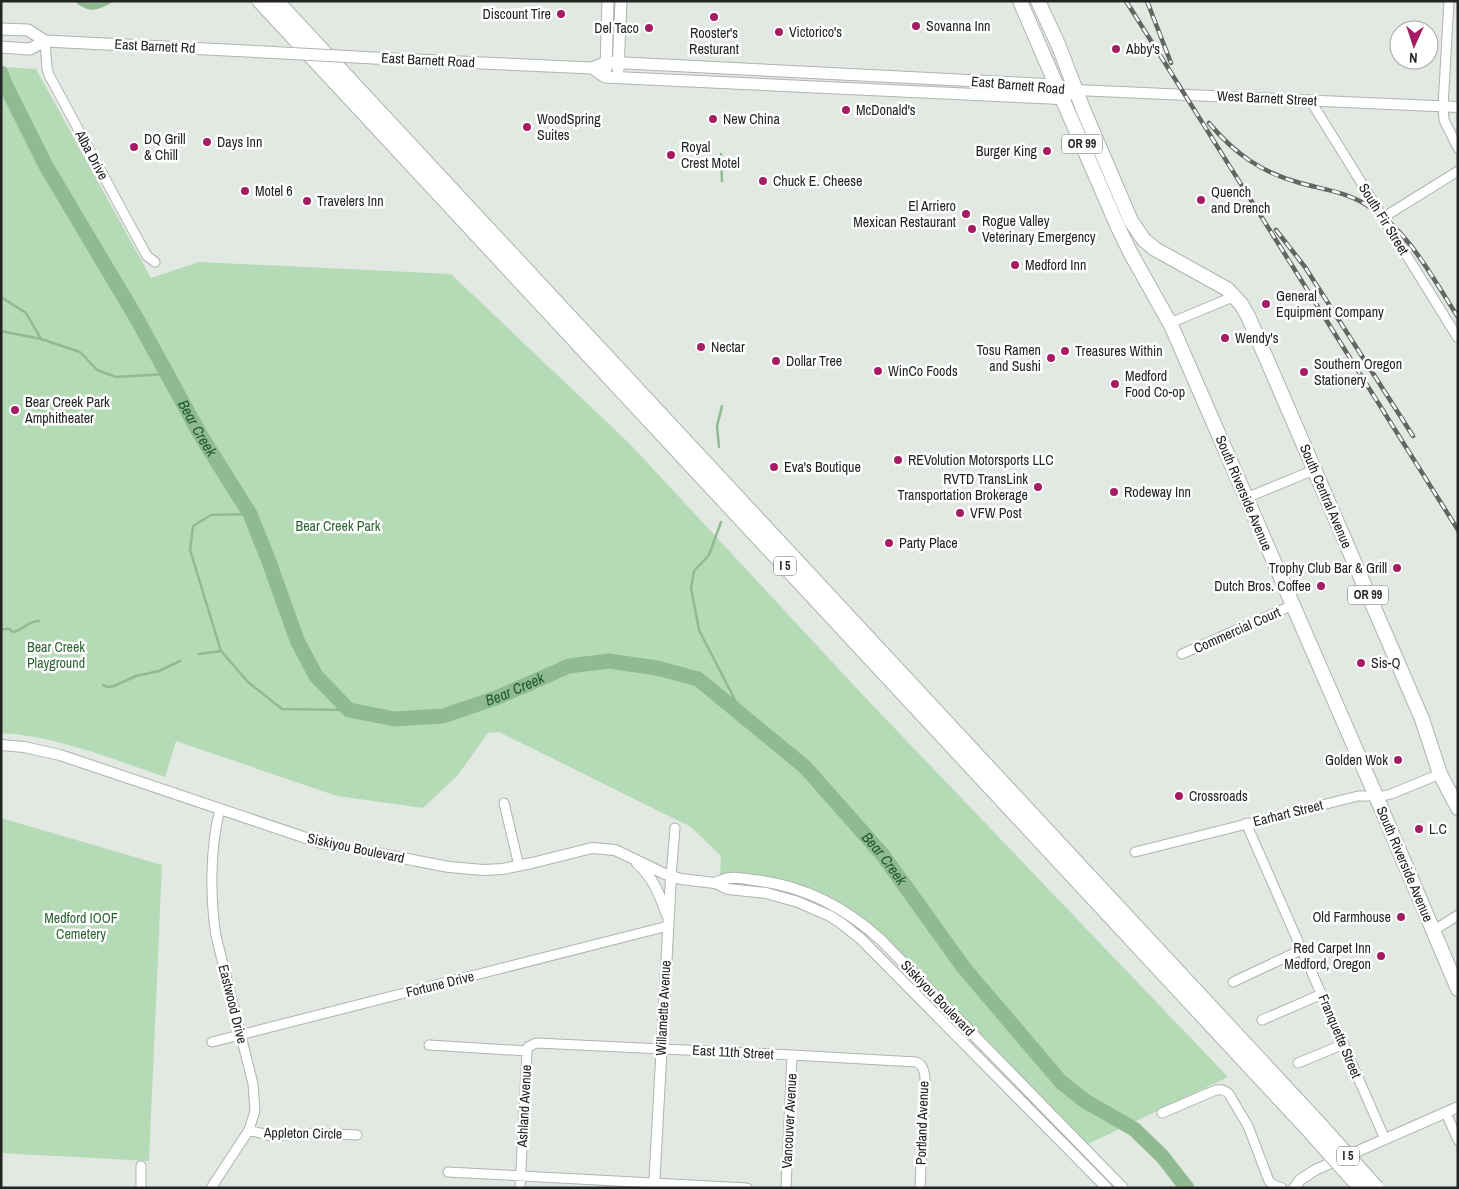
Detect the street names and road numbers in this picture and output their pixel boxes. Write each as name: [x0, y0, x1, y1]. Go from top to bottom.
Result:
street label: East Barnett Rd: [114, 35, 196, 57]
street label: East Barnett Road: [381, 49, 475, 71]
street label: East Barnett Road: [970, 72, 1066, 98]
street label: West Barnett Street: [1217, 86, 1317, 110]
street label: Alba Drive: [71, 126, 113, 183]
road number: OR 99: [1062, 134, 1102, 154]
street label: South Fir Street: [1355, 180, 1413, 258]
street label: South Riverside Avenue: [1212, 433, 1276, 553]
street label: South Central Avenue: [1296, 441, 1356, 551]
road number: I 5: [774, 556, 796, 576]
road number: OR 99: [1348, 586, 1388, 604]
street label: Commercial Court: [1191, 603, 1283, 657]
street label: Earhart Street: [1251, 796, 1325, 830]
street label: South Riverside Avenue: [1373, 804, 1437, 924]
street label: Siskiyou Boulevard: [306, 829, 406, 867]
street label: Siskiyou Boulevard: [897, 956, 979, 1040]
street label: Willamette Avenue: [652, 960, 674, 1056]
street label: Eastwood Drive: [214, 963, 252, 1045]
street label: Fortune Drive: [404, 967, 476, 1001]
street label: Franquette Street: [1314, 991, 1366, 1081]
street label: East 11th Street: [692, 1041, 774, 1063]
street label: Ashland Avenue: [513, 1064, 535, 1149]
street label: Vancouver Avenue: [778, 1073, 800, 1169]
street label: Portland Avenue: [912, 1081, 932, 1165]
street label: Appleton Circle: [263, 1123, 342, 1143]
road number: I 5: [1337, 1146, 1359, 1166]

